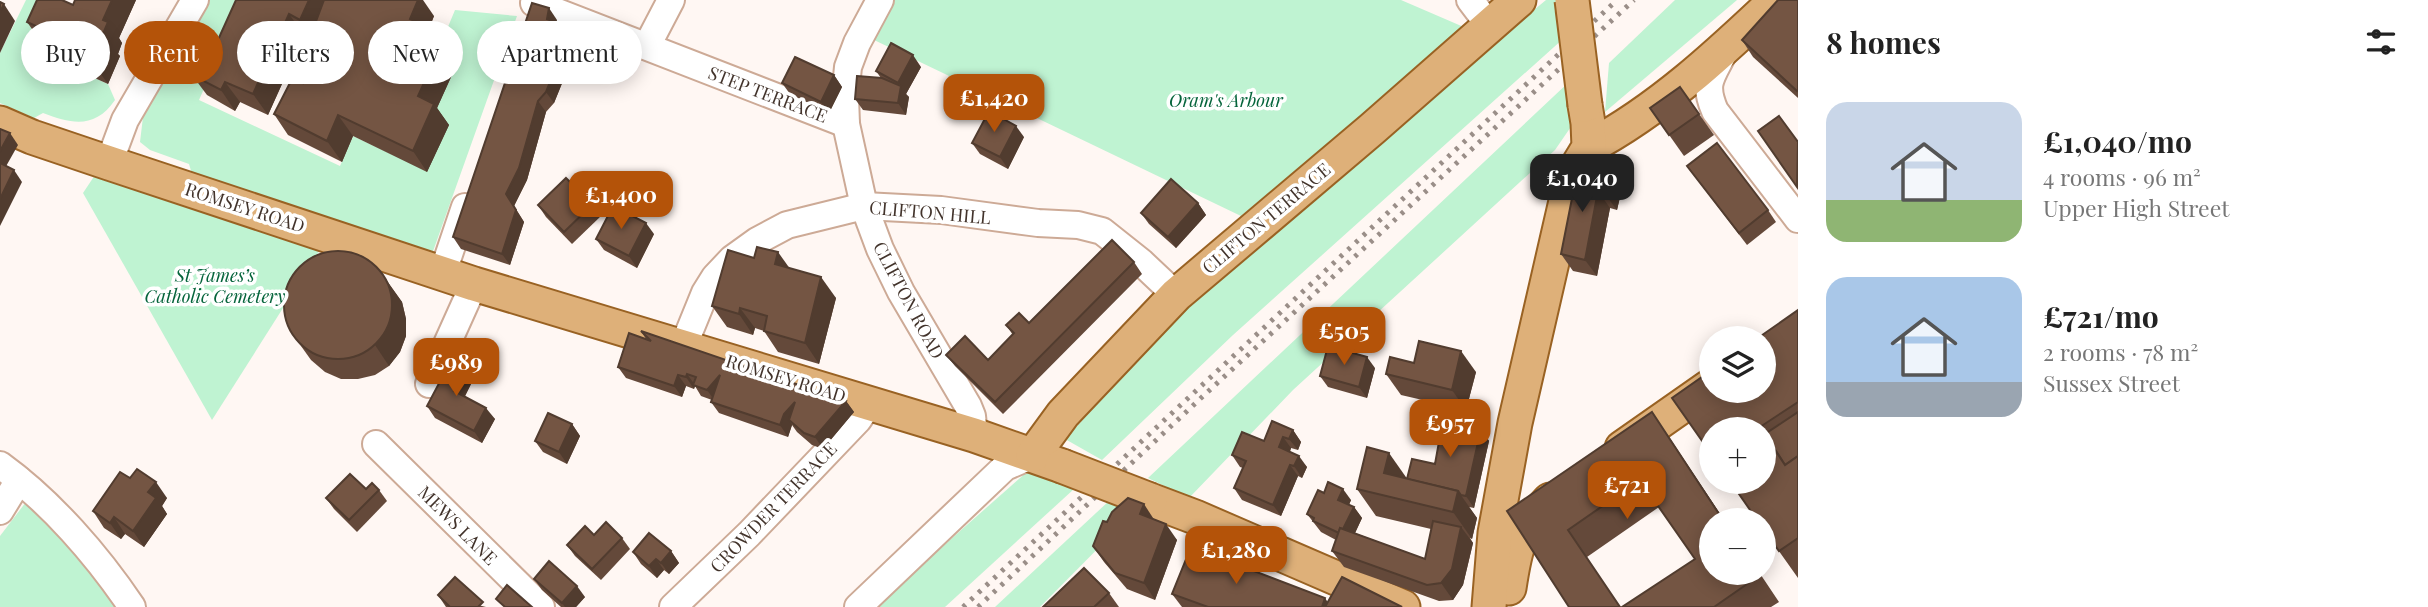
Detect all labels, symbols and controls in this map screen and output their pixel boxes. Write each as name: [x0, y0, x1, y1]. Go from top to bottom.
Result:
chip: Buy: [21, 21, 110, 84]
chip: Rent: [124, 21, 223, 84]
chip: Filters: [237, 21, 354, 84]
chip: New: [368, 21, 463, 84]
chip: Apartment: [477, 21, 642, 84]
text: 8 homes: [1826, 22, 1941, 62]
icon: filters: [2362, 23, 2400, 61]
street label: STEP TERRACE: [705, 60, 831, 128]
pin: £1,420: [937, 74, 1051, 134]
text: £1,420: [959, 81, 1029, 112]
park label: Oram's Arbour: [1169, 88, 1284, 112]
text: £1,040/mo: [2043, 121, 2192, 161]
icon: home: [1882, 130, 1966, 214]
pin: £1,040: [1525, 154, 1639, 214]
street label: CLIFTON TERRACE: [1197, 157, 1335, 279]
text: £1,040: [1546, 161, 1618, 192]
text: 4 rooms · 96 m²: [2043, 161, 2201, 192]
pin: £1,400: [564, 172, 678, 231]
street label: ROMSEY ROAD: [182, 176, 308, 238]
text: £1,400: [585, 178, 657, 209]
text: Upper High Street: [2043, 192, 2229, 223]
street label: CLIFTON HILL: [868, 195, 992, 229]
street label: CLIFTON ROAD: [868, 237, 950, 363]
park label: St James’s Catholic Cemetery: [145, 263, 286, 308]
text: £721/mo: [2043, 296, 2159, 336]
icon: home: [1882, 305, 1966, 389]
pin: £505: [1303, 308, 1385, 367]
text: £505: [1318, 314, 1370, 345]
map controls: [1699, 326, 1776, 585]
button: layers: [1699, 326, 1776, 403]
text: 2 rooms · 78 m²: [2043, 336, 2198, 367]
pin: £989: [415, 338, 497, 398]
text: £989: [429, 345, 483, 376]
street label: ROMSEY ROAD: [723, 348, 849, 408]
text: Sussex Street: [2043, 367, 2180, 398]
pin: £957: [1409, 400, 1491, 459]
text: £957: [1426, 406, 1474, 437]
button: +: [1699, 417, 1776, 494]
street label: CROWDER TERRACE: [704, 437, 842, 577]
pin: £721: [1586, 462, 1668, 521]
text: £721: [1604, 468, 1650, 499]
street label: MEWS LANE: [413, 480, 503, 570]
button: −: [1699, 508, 1776, 585]
pin: £1,280: [1179, 526, 1293, 586]
text: £1,280: [1201, 533, 1271, 564]

